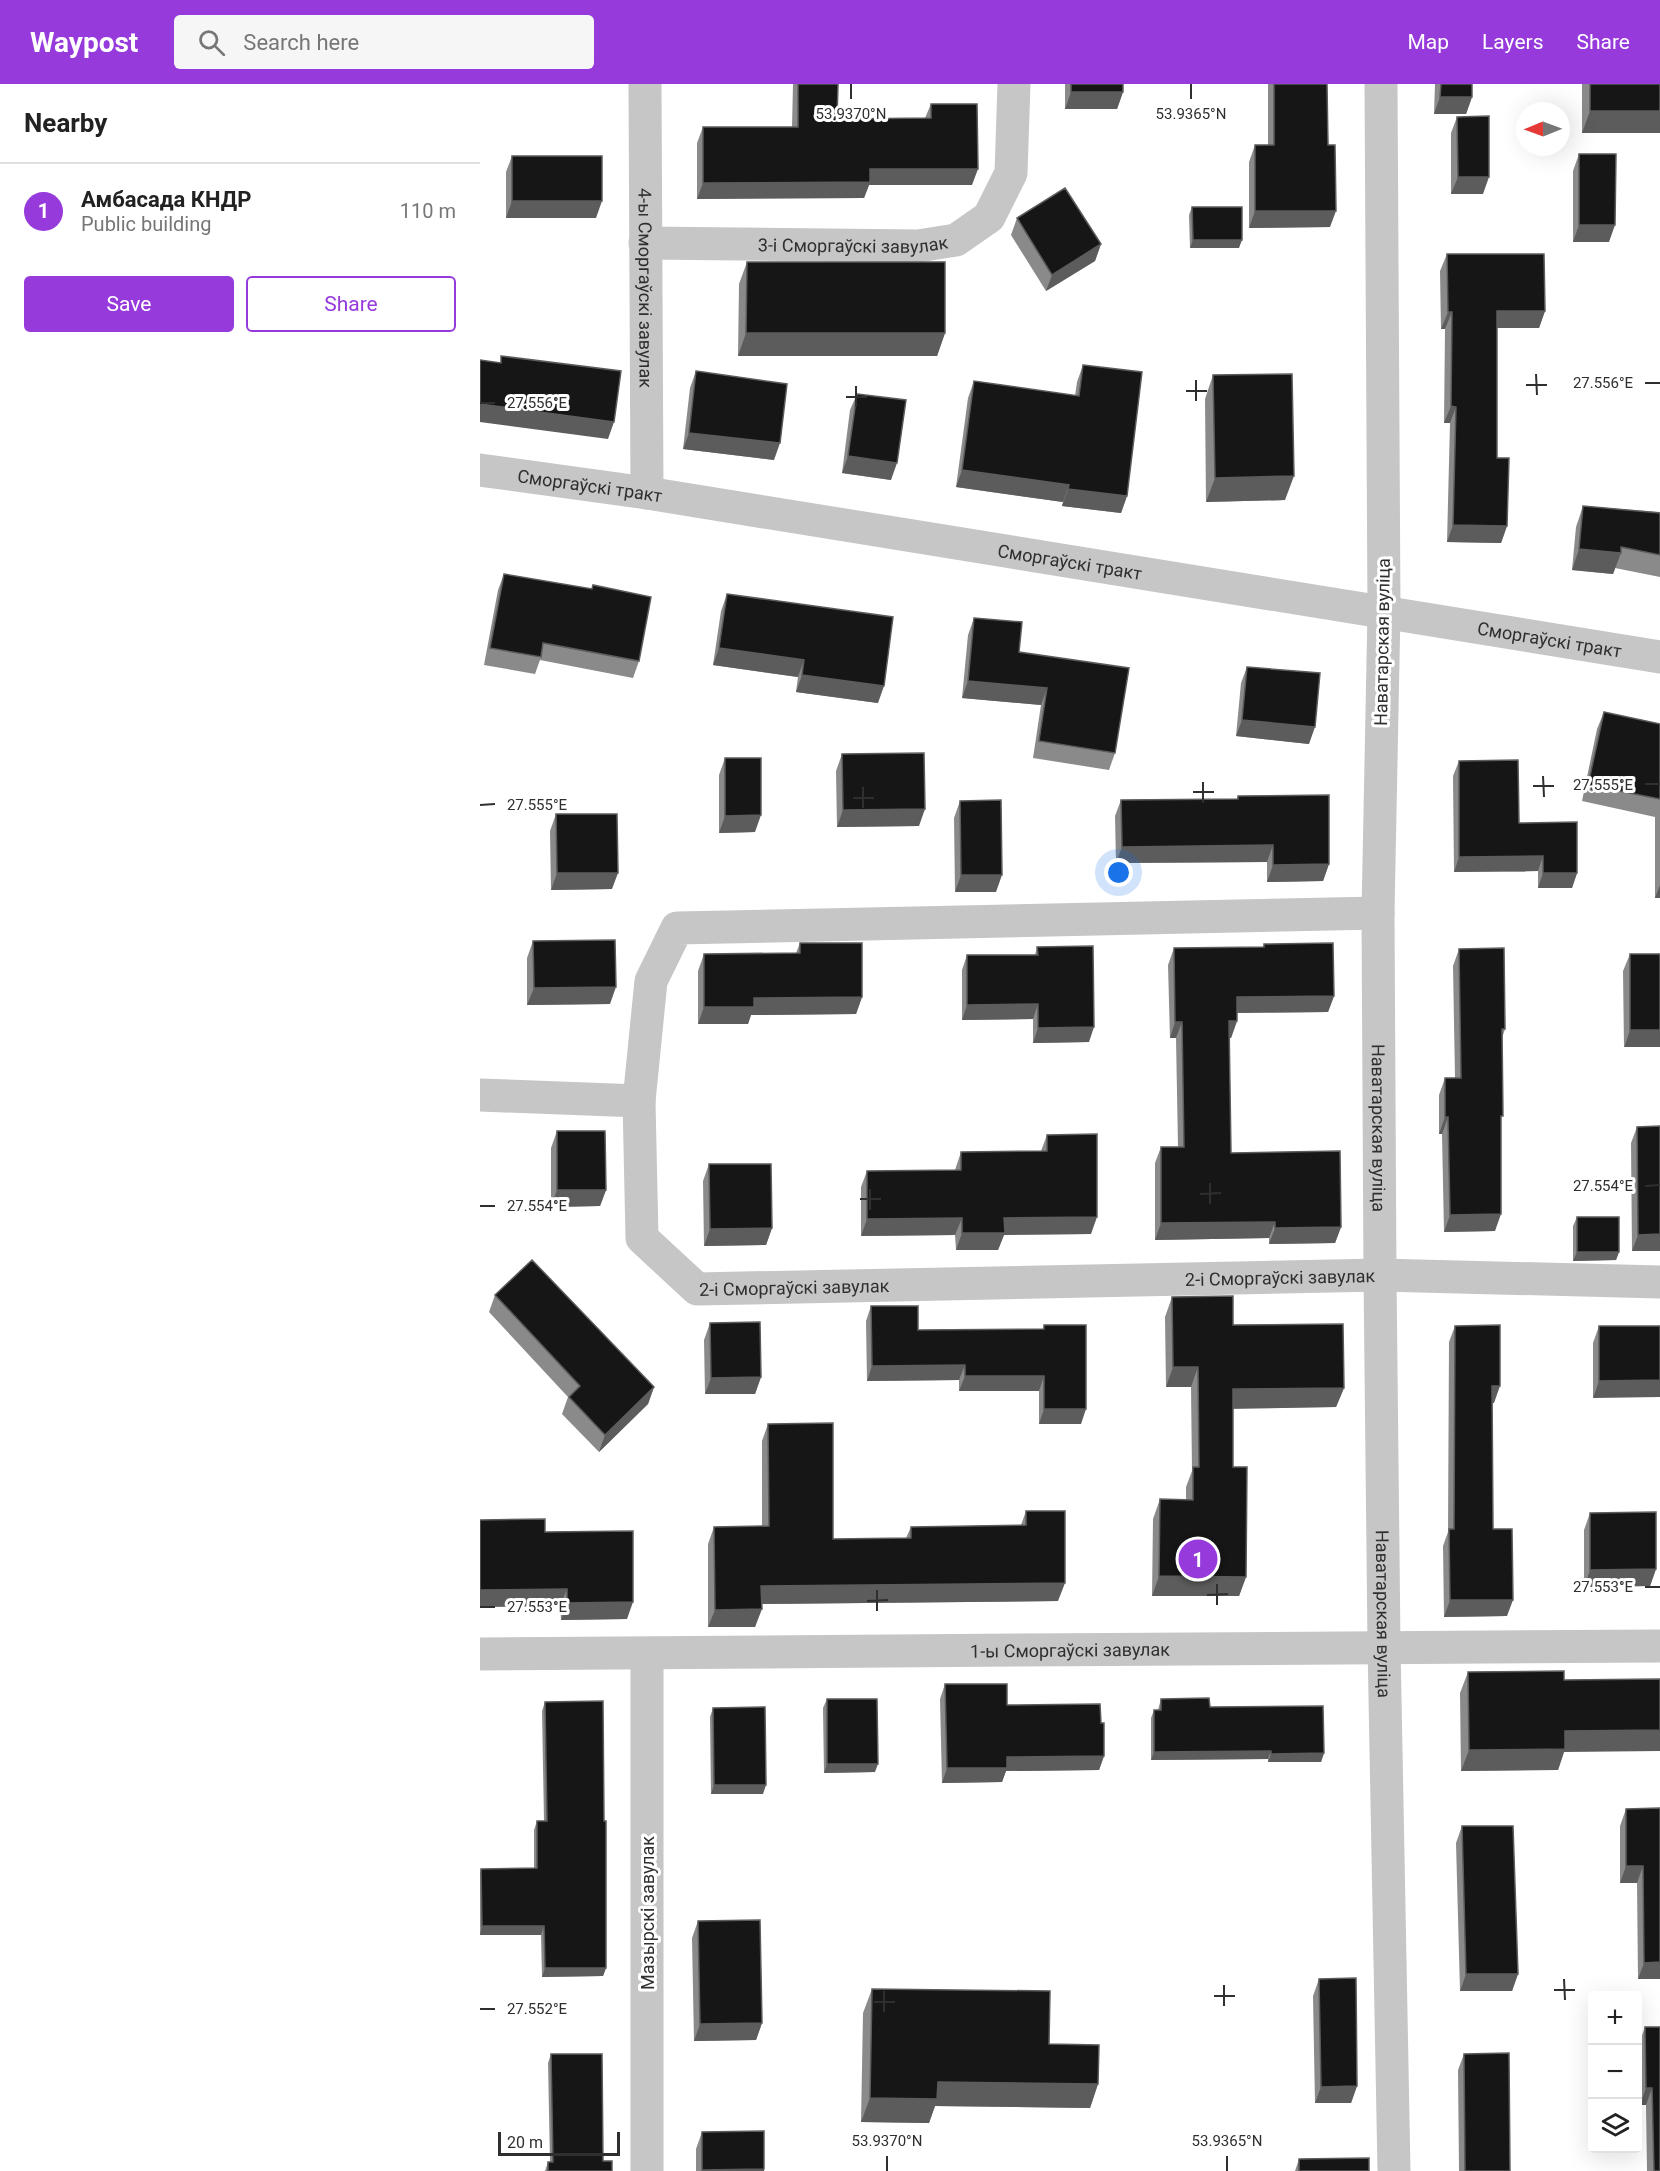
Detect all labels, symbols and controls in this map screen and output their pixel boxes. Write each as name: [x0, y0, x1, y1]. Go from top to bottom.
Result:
search box: [174, 15, 594, 69]
text: Waypost: [30, 26, 138, 59]
icon: search: [195, 26, 228, 59]
text: Search here: [243, 30, 359, 55]
text: Map: [1407, 30, 1449, 54]
text: Layers: [1482, 30, 1543, 54]
text: Share: [1576, 30, 1630, 54]
north arrow: [1516, 102, 1570, 156]
text: 53.9370°N: [816, 105, 886, 123]
text: 53.9365°N: [1156, 105, 1226, 123]
text: Nearby: [24, 108, 107, 138]
text: Амбасада КНДР: [81, 187, 251, 212]
street label: 4-ы Сморгаўскі завулак: [635, 188, 657, 388]
text: 1: [38, 199, 49, 223]
text: 110 m: [400, 199, 456, 223]
text: Public building: [81, 212, 211, 236]
street label: 3-і Сморгаўскі завулак: [758, 231, 950, 257]
button: Save: [24, 276, 234, 332]
button: Share: [246, 276, 456, 332]
text: 27.556°E: [1573, 374, 1634, 392]
text: 27.556°E: [507, 394, 568, 412]
street label: Сморгаўскі тракт: [516, 465, 664, 506]
street label: Сморгаўскі тракт: [996, 539, 1144, 584]
street label: Наватарская вуліца: [1370, 558, 1394, 726]
street label: Сморгаўскі тракт: [1476, 617, 1624, 661]
text: 27.555°E: [1573, 776, 1634, 794]
text: 27.555°E: [507, 796, 568, 814]
your location: [1104, 858, 1133, 887]
street label: Наватарская вуліца: [1368, 1044, 1390, 1212]
text: 27.554°E: [1573, 1177, 1634, 1195]
text: 27.554°E: [507, 1197, 568, 1215]
street label: 2-і Сморгаўскі завулак: [1185, 1265, 1376, 1289]
street label: 2-і Сморгаўскі завулак: [699, 1275, 890, 1299]
street label: Наватарская вуліца: [1372, 1530, 1396, 1698]
pin: 1: [1178, 1536, 1218, 1582]
text: 27.553°E: [1573, 1578, 1634, 1596]
text: 27.553°E: [507, 1598, 568, 1616]
street label: 1-ы Сморгаўскі завулак: [970, 1638, 1170, 1661]
street label: Мазырскі завулак: [637, 1836, 658, 1990]
map controls: [1588, 1991, 1642, 2153]
button: +: [1588, 1991, 1642, 2045]
text: 27.552°E: [507, 2000, 568, 2018]
button: −: [1588, 2045, 1642, 2099]
button: layers: [1588, 2099, 1642, 2153]
scale bar: [498, 2129, 620, 2156]
text: 53.9370°N: [852, 2132, 922, 2150]
text: 53.9365°N: [1192, 2132, 1262, 2150]
text: 20 m: [507, 2133, 543, 2152]

